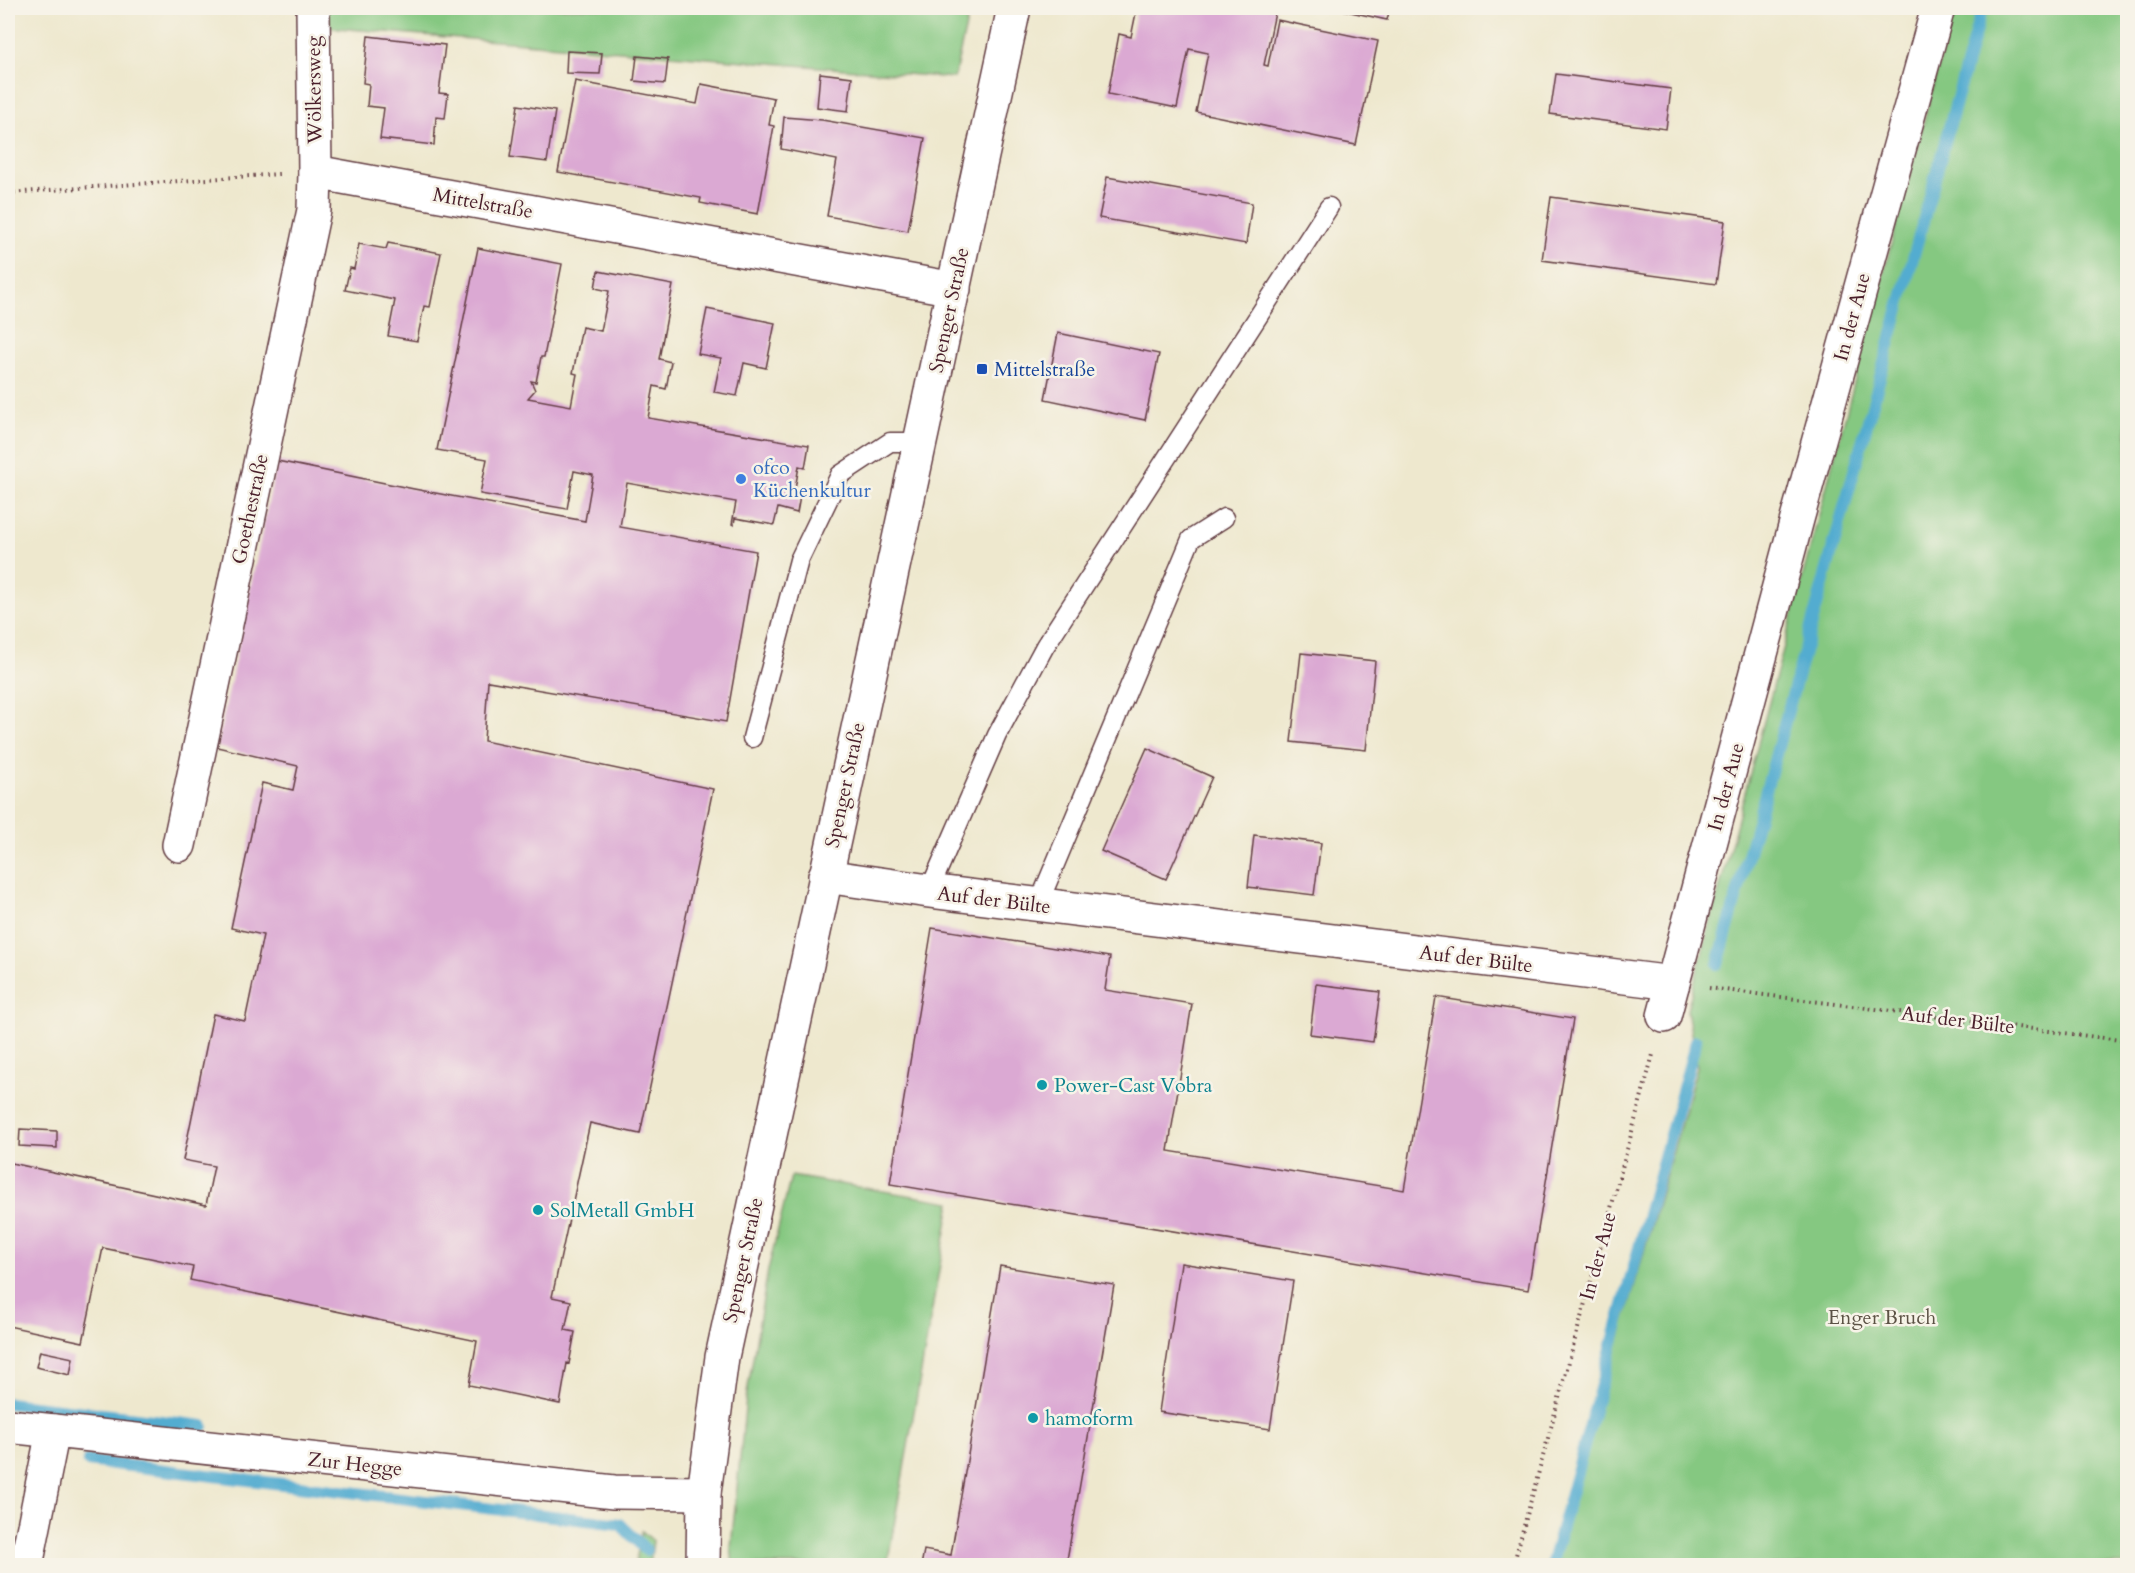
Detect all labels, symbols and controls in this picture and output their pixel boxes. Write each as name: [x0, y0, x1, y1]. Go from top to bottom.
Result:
street label: Wölkersweg: [300, 35, 328, 145]
street label: Mittelstraße: [431, 181, 535, 225]
street label: Spenger Straße: [923, 245, 975, 375]
street label: In der Aue: [1827, 270, 1877, 364]
place label: Mittelstraße: [994, 356, 1095, 383]
marker: Mittelstraße: [975, 362, 989, 376]
street label: Goethestraße: [225, 451, 275, 567]
place label: ofco Küchenkultur: [753, 454, 871, 504]
marker: ofco Küchenkultur: [734, 472, 748, 486]
street label: Spenger Straße: [819, 720, 871, 850]
street label: In der Aue: [1701, 740, 1751, 834]
street label: Auf der Bülte: [936, 880, 1052, 920]
street label: Auf der Bülte: [1418, 939, 1534, 979]
street label: Auf der Bülte: [1900, 1000, 2016, 1040]
place label: Power-Cast Vobra: [1054, 1072, 1213, 1099]
marker: Power-Cast Vobra: [1035, 1078, 1049, 1092]
street label: Spenger Straße: [717, 1195, 769, 1325]
place label: SolMetall GmbH: [550, 1197, 695, 1224]
marker: SolMetall GmbH: [531, 1203, 545, 1217]
street label: In der Aue: [1573, 1209, 1623, 1303]
park label: Enger Bruch: [1828, 1304, 1936, 1331]
place label: hamoform: [1045, 1405, 1134, 1432]
marker: hamoform: [1026, 1411, 1040, 1425]
street label: Zur Hegge: [306, 1446, 404, 1482]

